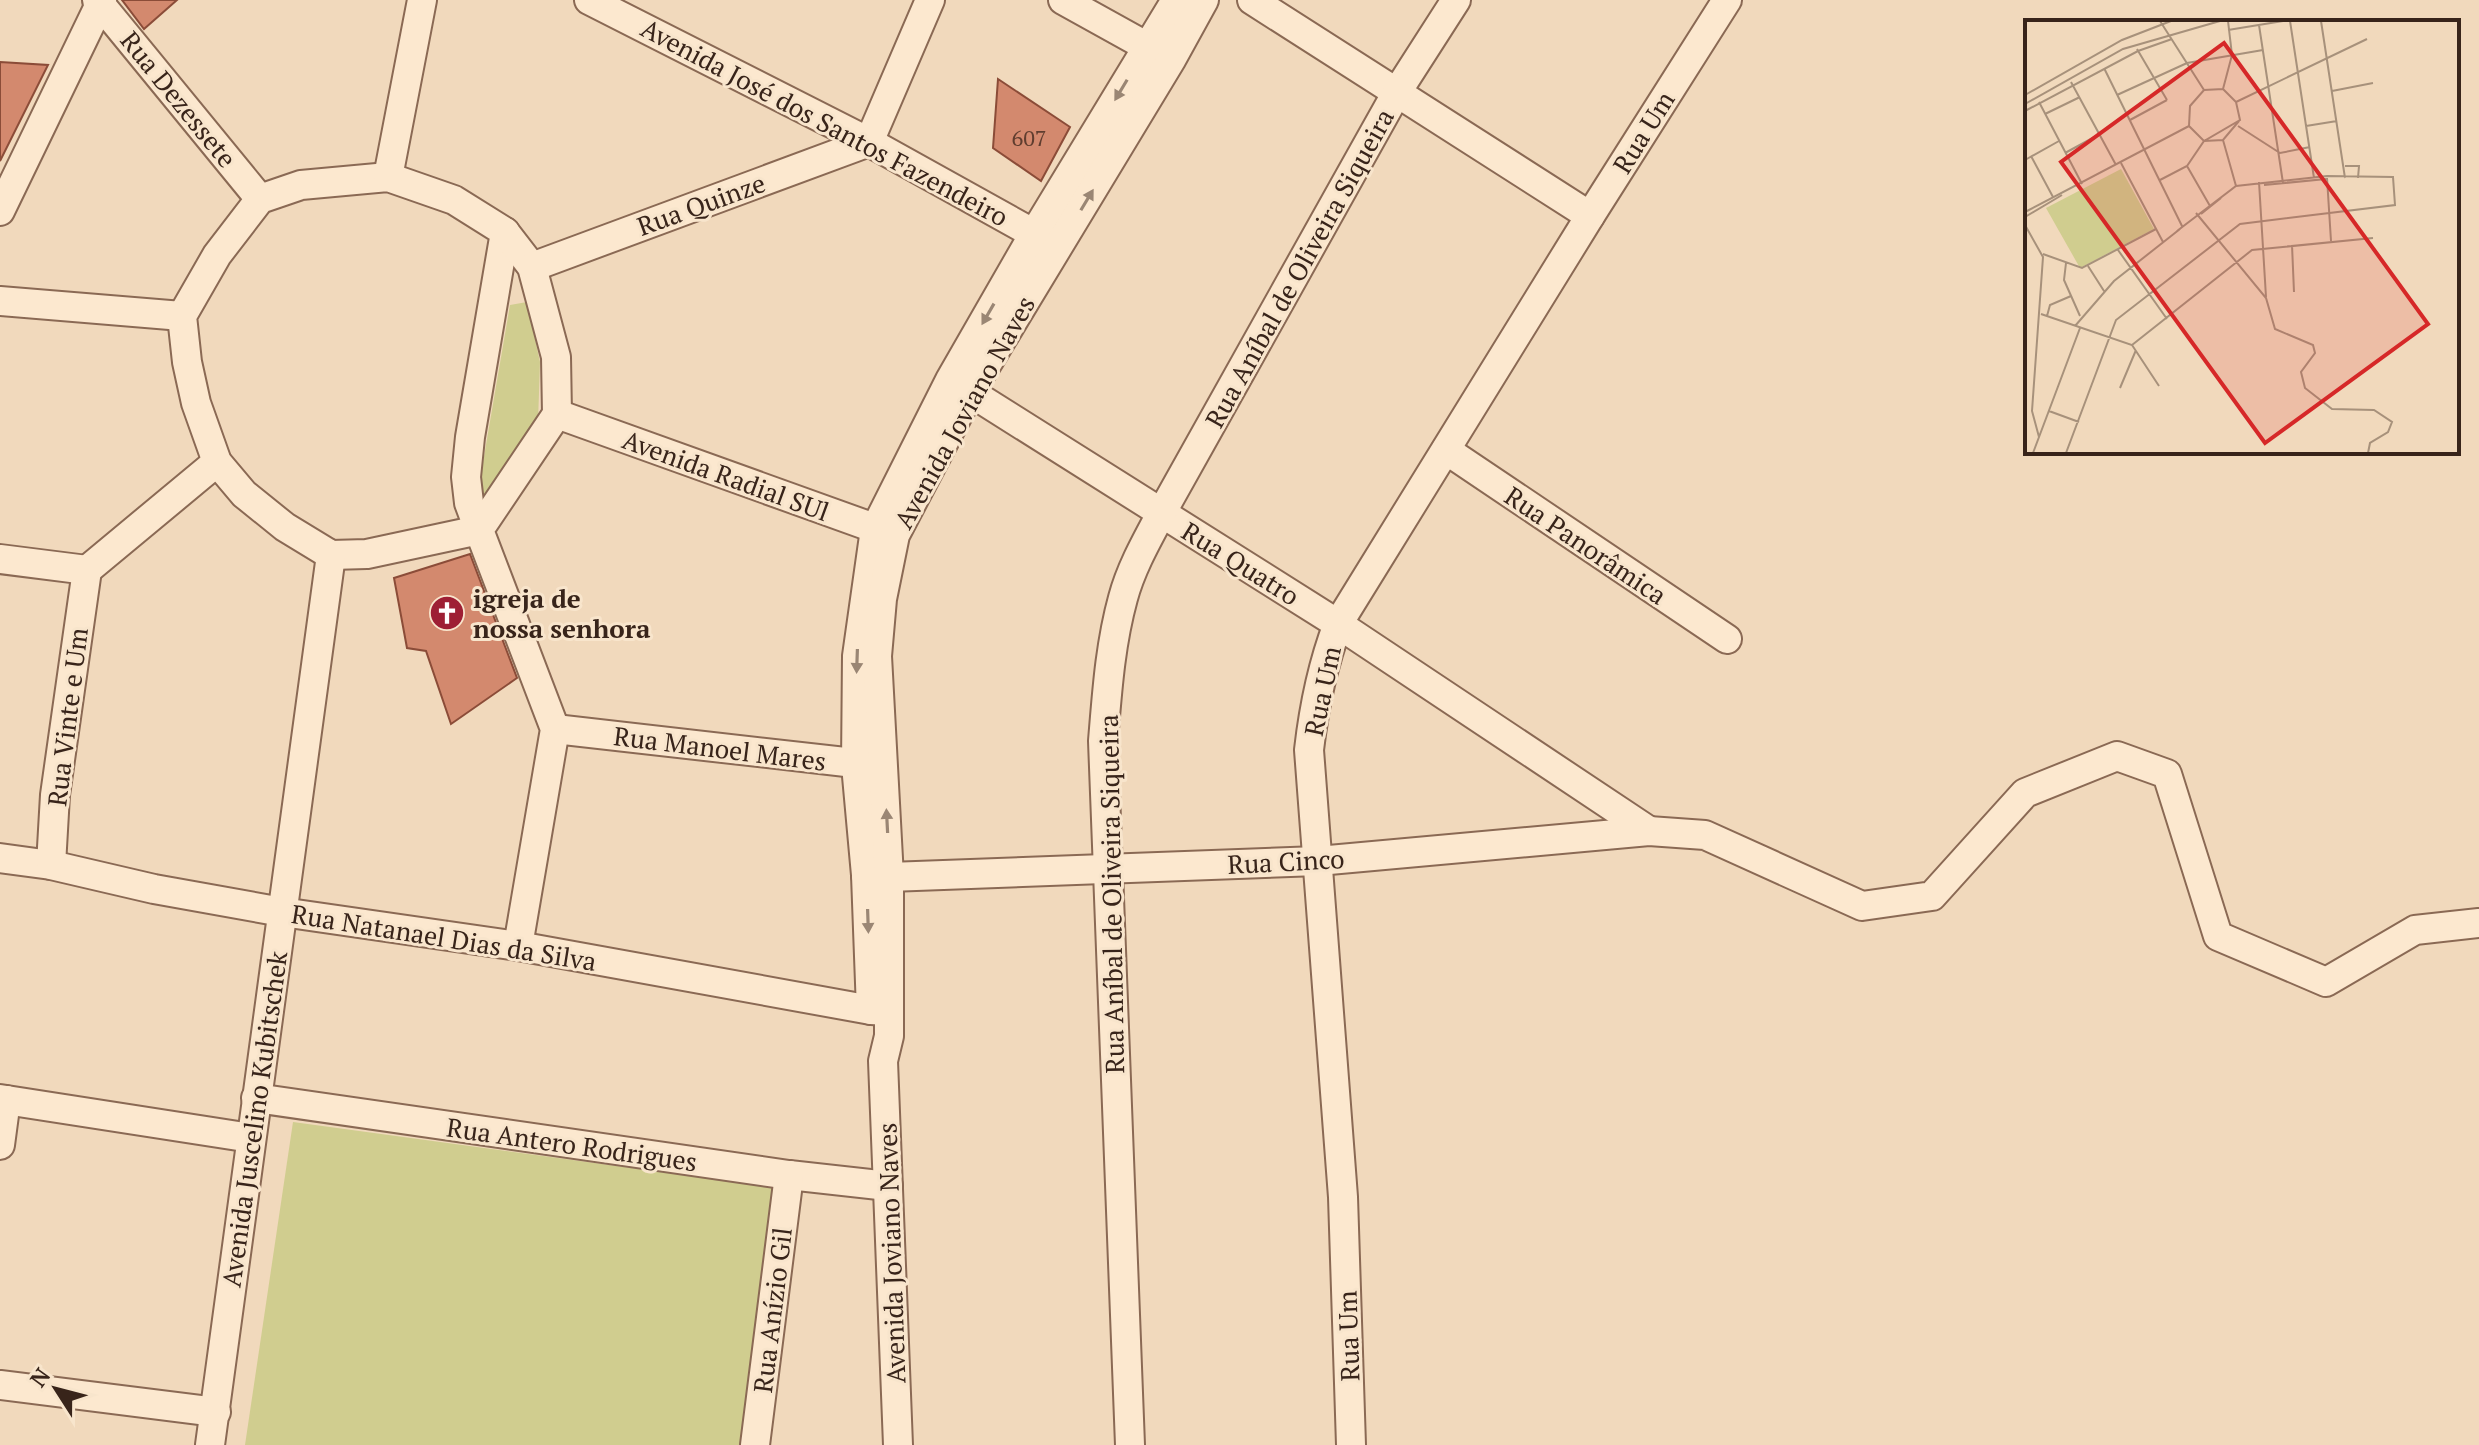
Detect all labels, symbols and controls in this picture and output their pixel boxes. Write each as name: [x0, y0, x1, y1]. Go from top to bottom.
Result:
street label: Avenida José dos Santos Fazendeiro: [636, 10, 1014, 234]
inset map: [2025, 20, 2459, 454]
street label: Rua Dezessete: [114, 24, 244, 174]
one-way arrow: [1114, 79, 1129, 102]
street label: Rua Um: [1605, 84, 1681, 180]
street label: Rua Aníbal de Oliveira Siqueira: [1197, 102, 1401, 434]
house number: 607: [1011, 123, 1047, 152]
street label: Rua Quinze: [632, 165, 770, 243]
one-way arrow: [1079, 189, 1093, 211]
street label: Avenida Joviano Naves: [886, 290, 1042, 534]
one-way arrow: [981, 303, 995, 325]
street label: Avenida Radial SUl: [618, 422, 834, 528]
street label: Rua Panorâmica: [1499, 478, 1673, 612]
street label: Rua Quatro: [1176, 514, 1306, 612]
place label: igreja de nossa senhora: [473, 581, 651, 645]
church icon: igreja de nossa senhora: [428, 594, 466, 632]
street label: Rua Vinte e Um: [39, 626, 95, 808]
street label: Rua Um: [1296, 643, 1348, 739]
one-way arrow: [850, 649, 863, 674]
street label: Rua Aníbal de Oliveira Siqueira: [1091, 714, 1131, 1074]
street label: Rua Manoel Mares: [612, 718, 828, 778]
one-way arrow: [880, 808, 893, 833]
street label: Rua Cinco: [1227, 841, 1345, 881]
street label: Rua Natanael Dias da Silva: [289, 896, 599, 978]
one-way arrow: [861, 909, 874, 934]
street label: Avenida Juscelino Kubitschek: [214, 948, 294, 1289]
street label: Rua Antero Rodrigues: [445, 1110, 699, 1178]
street label: Avenida Joviano Naves: [869, 1122, 913, 1384]
street label: Rua Anízio Gil: [745, 1225, 799, 1395]
street label: Rua Um: [1329, 1290, 1367, 1382]
north arrow: [16, 1349, 96, 1429]
text: N: [23, 1361, 56, 1392]

